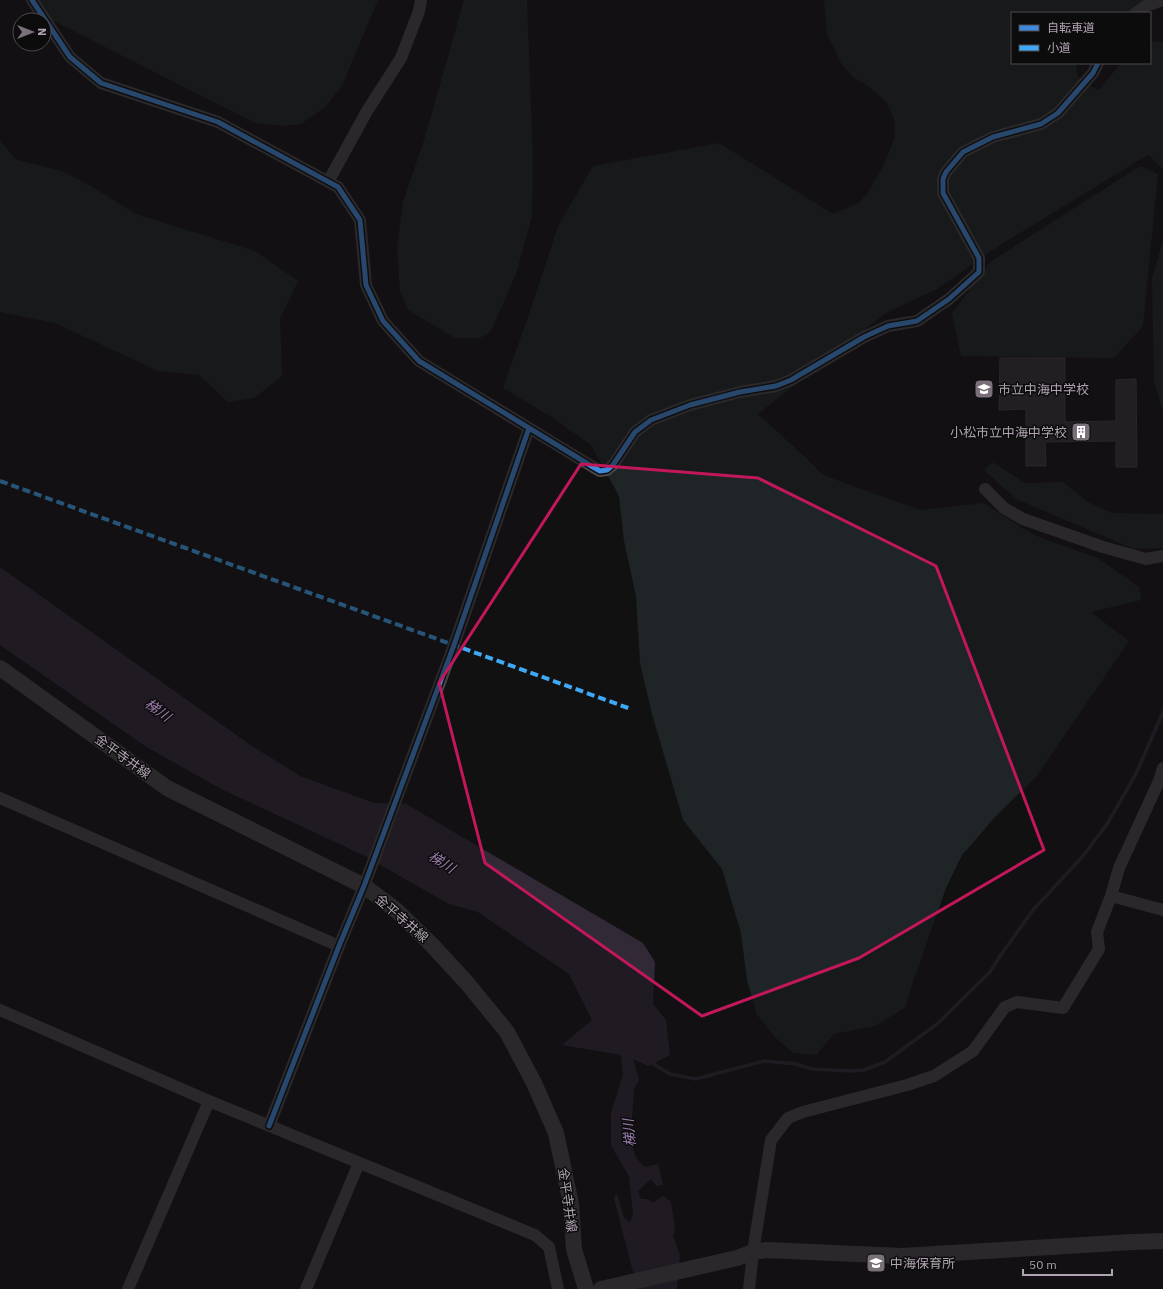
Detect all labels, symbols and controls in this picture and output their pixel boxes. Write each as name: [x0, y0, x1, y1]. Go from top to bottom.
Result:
north arrow: [12, 12, 52, 52]
legend: [1011, 12, 1151, 64]
text: 自転車道: [1047, 20, 1095, 35]
text: N: [35, 28, 49, 36]
text: 小道: [1047, 40, 1071, 55]
school or university icon: 市立中海中学校: [973, 378, 995, 400]
place label: 市立中海中学校: [998, 381, 1089, 398]
building icon: 小松市立中海中学校: [1070, 421, 1092, 443]
place label: 小松市立中海中学校: [950, 424, 1067, 441]
water label: 梯川: [141, 694, 176, 727]
street label: 金平寺井線: [91, 730, 154, 782]
water label: 梯川: [425, 847, 460, 878]
street label: 金平寺井線: [372, 891, 432, 946]
water label: 梯川: [619, 1116, 639, 1148]
street label: 金平寺井線: [555, 1167, 580, 1233]
scale bar: [1023, 1251, 1112, 1277]
school or university icon: 中海保育所: [865, 1252, 887, 1274]
place label: 中海保育所: [890, 1255, 955, 1272]
text: 50 m: [1029, 1257, 1057, 1272]

